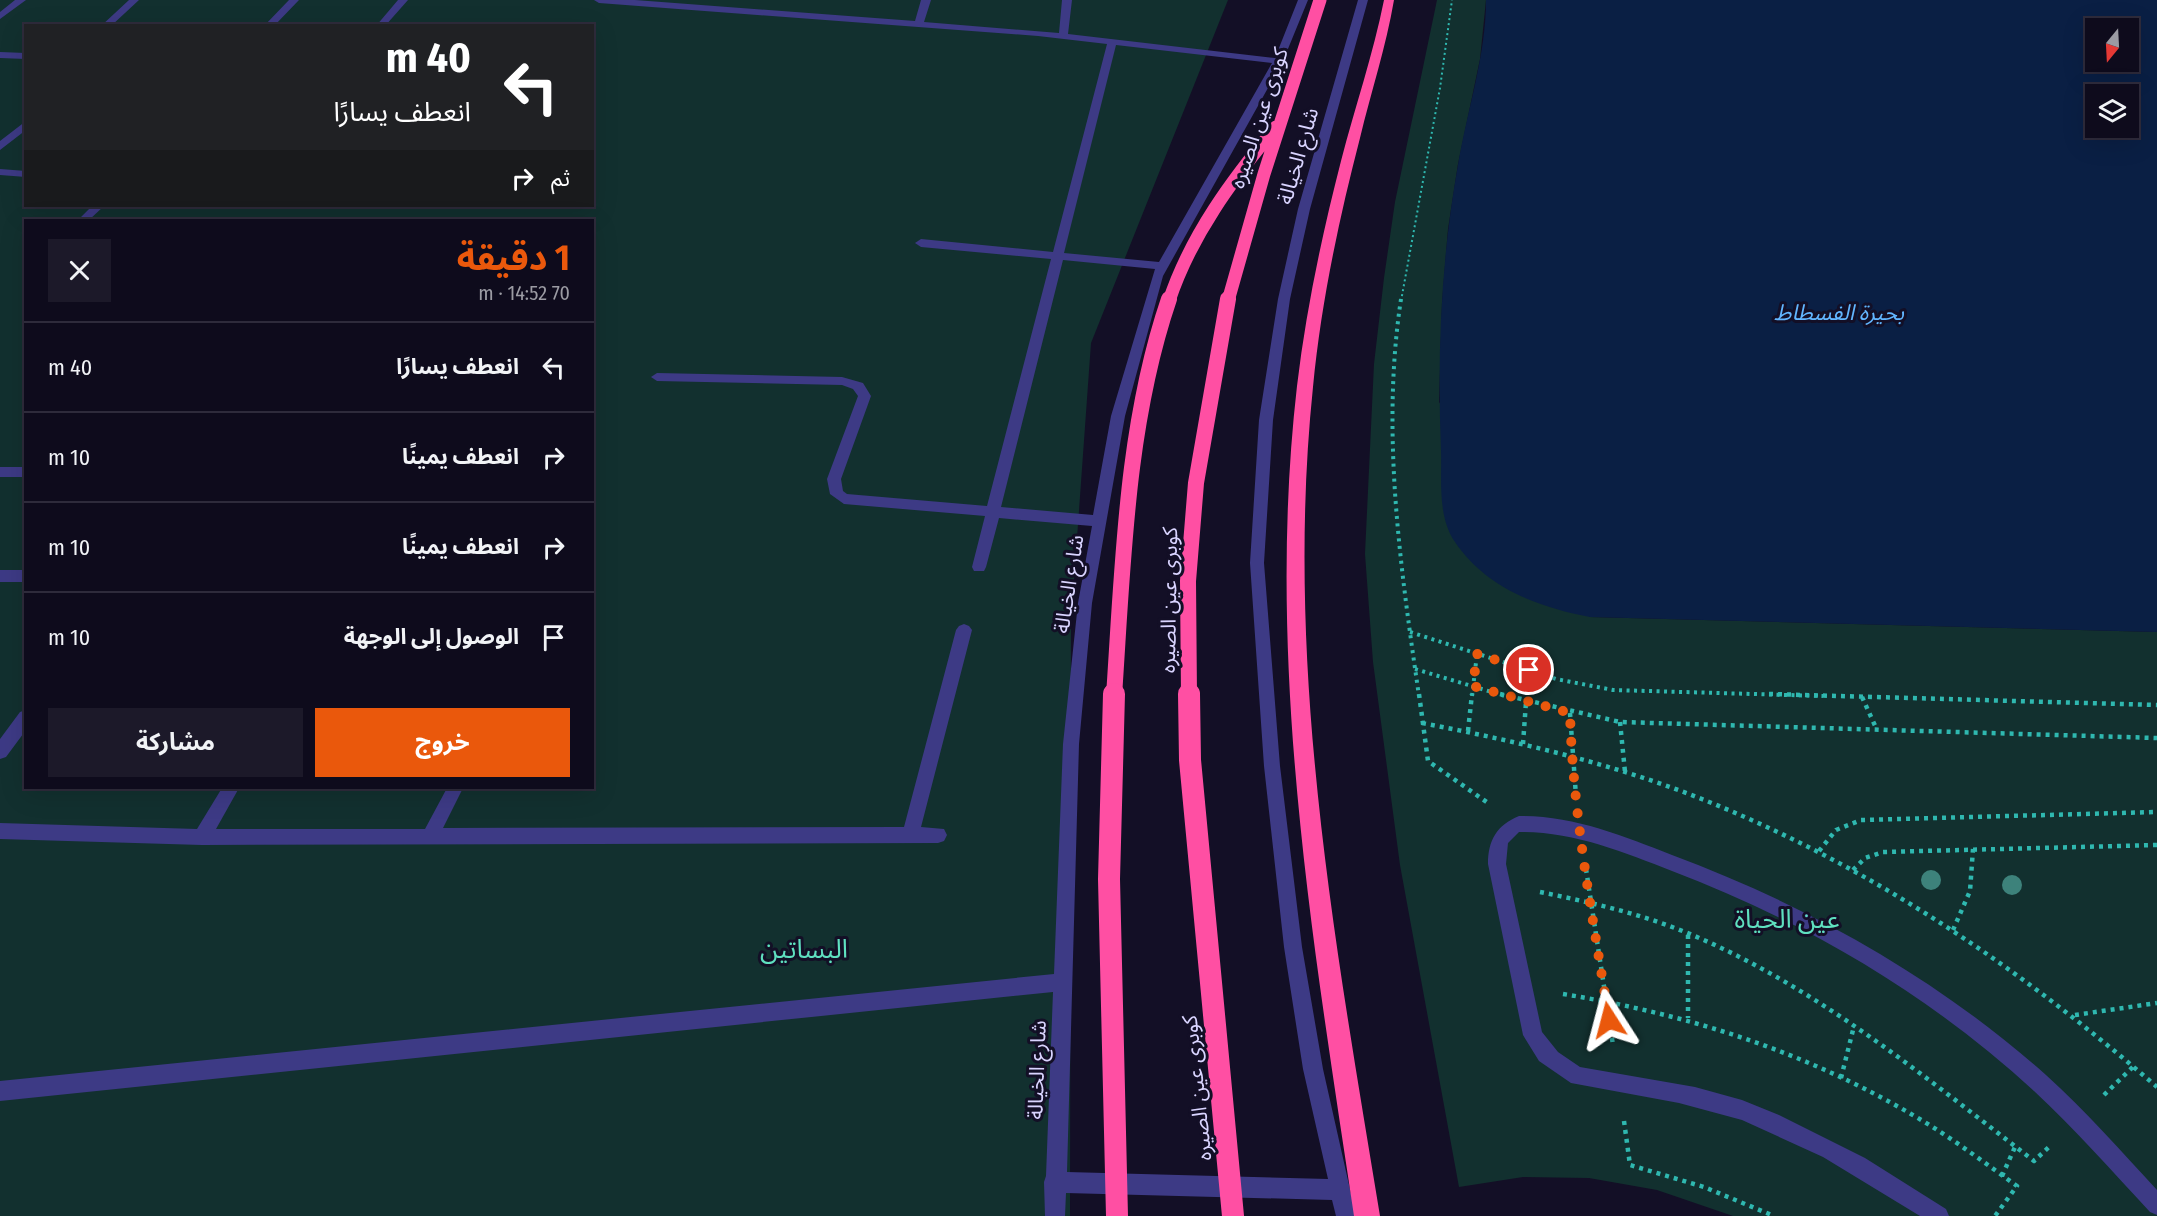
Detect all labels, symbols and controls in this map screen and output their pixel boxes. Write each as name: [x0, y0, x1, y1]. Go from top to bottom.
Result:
north arrow: [2085, 18, 2139, 72]
map controls: [2085, 18, 2139, 138]
text: 40 m: [386, 33, 471, 83]
street label: كوبرى عين الصيره: [1224, 44, 1294, 192]
icon: left: [492, 48, 570, 126]
button: layers: [2085, 84, 2139, 138]
text: انعطف يسارًا: [334, 96, 471, 128]
street label: شارع الخيالة: [1272, 105, 1326, 208]
icon: right: [506, 162, 539, 195]
text: ثم: [551, 165, 570, 192]
text: 1 دقيقة: [457, 236, 570, 280]
button: close: [48, 239, 111, 302]
text: 70 m · 14:52: [478, 281, 570, 305]
water label: بحيرة الفسطاط: [1774, 299, 1905, 326]
icon: left: [537, 351, 570, 384]
text: انعطف يسارًا: [396, 353, 519, 380]
text: 40 m: [48, 354, 92, 381]
icon: right: [537, 441, 570, 474]
text: انعطف يمينًا: [402, 443, 519, 470]
text: 10 m: [48, 444, 90, 471]
street label: كوبرى عين الصيره: [1155, 526, 1183, 673]
icon: right: [537, 531, 570, 564]
text: انعطف يمينًا: [402, 533, 519, 560]
street label: شارع الخيالة: [1048, 533, 1092, 635]
text: 10 m: [48, 534, 90, 561]
icon: arrive: [537, 621, 570, 654]
text: الوصول إلى الوجهة: [344, 623, 519, 650]
text: 10 m: [48, 624, 90, 651]
pin: [1503, 644, 1554, 695]
icon: arrive: [1512, 653, 1545, 686]
button: مشاركة: [48, 708, 303, 777]
button: خروج: [315, 708, 570, 777]
park label: عين الحياة: [1734, 904, 1840, 935]
park label: البساتين: [760, 934, 848, 965]
position arrow: [1577, 988, 1641, 1052]
street label: كوبرى عين الصيره: [1176, 1014, 1218, 1162]
street label: شارع الخيالة: [1022, 1020, 1054, 1120]

